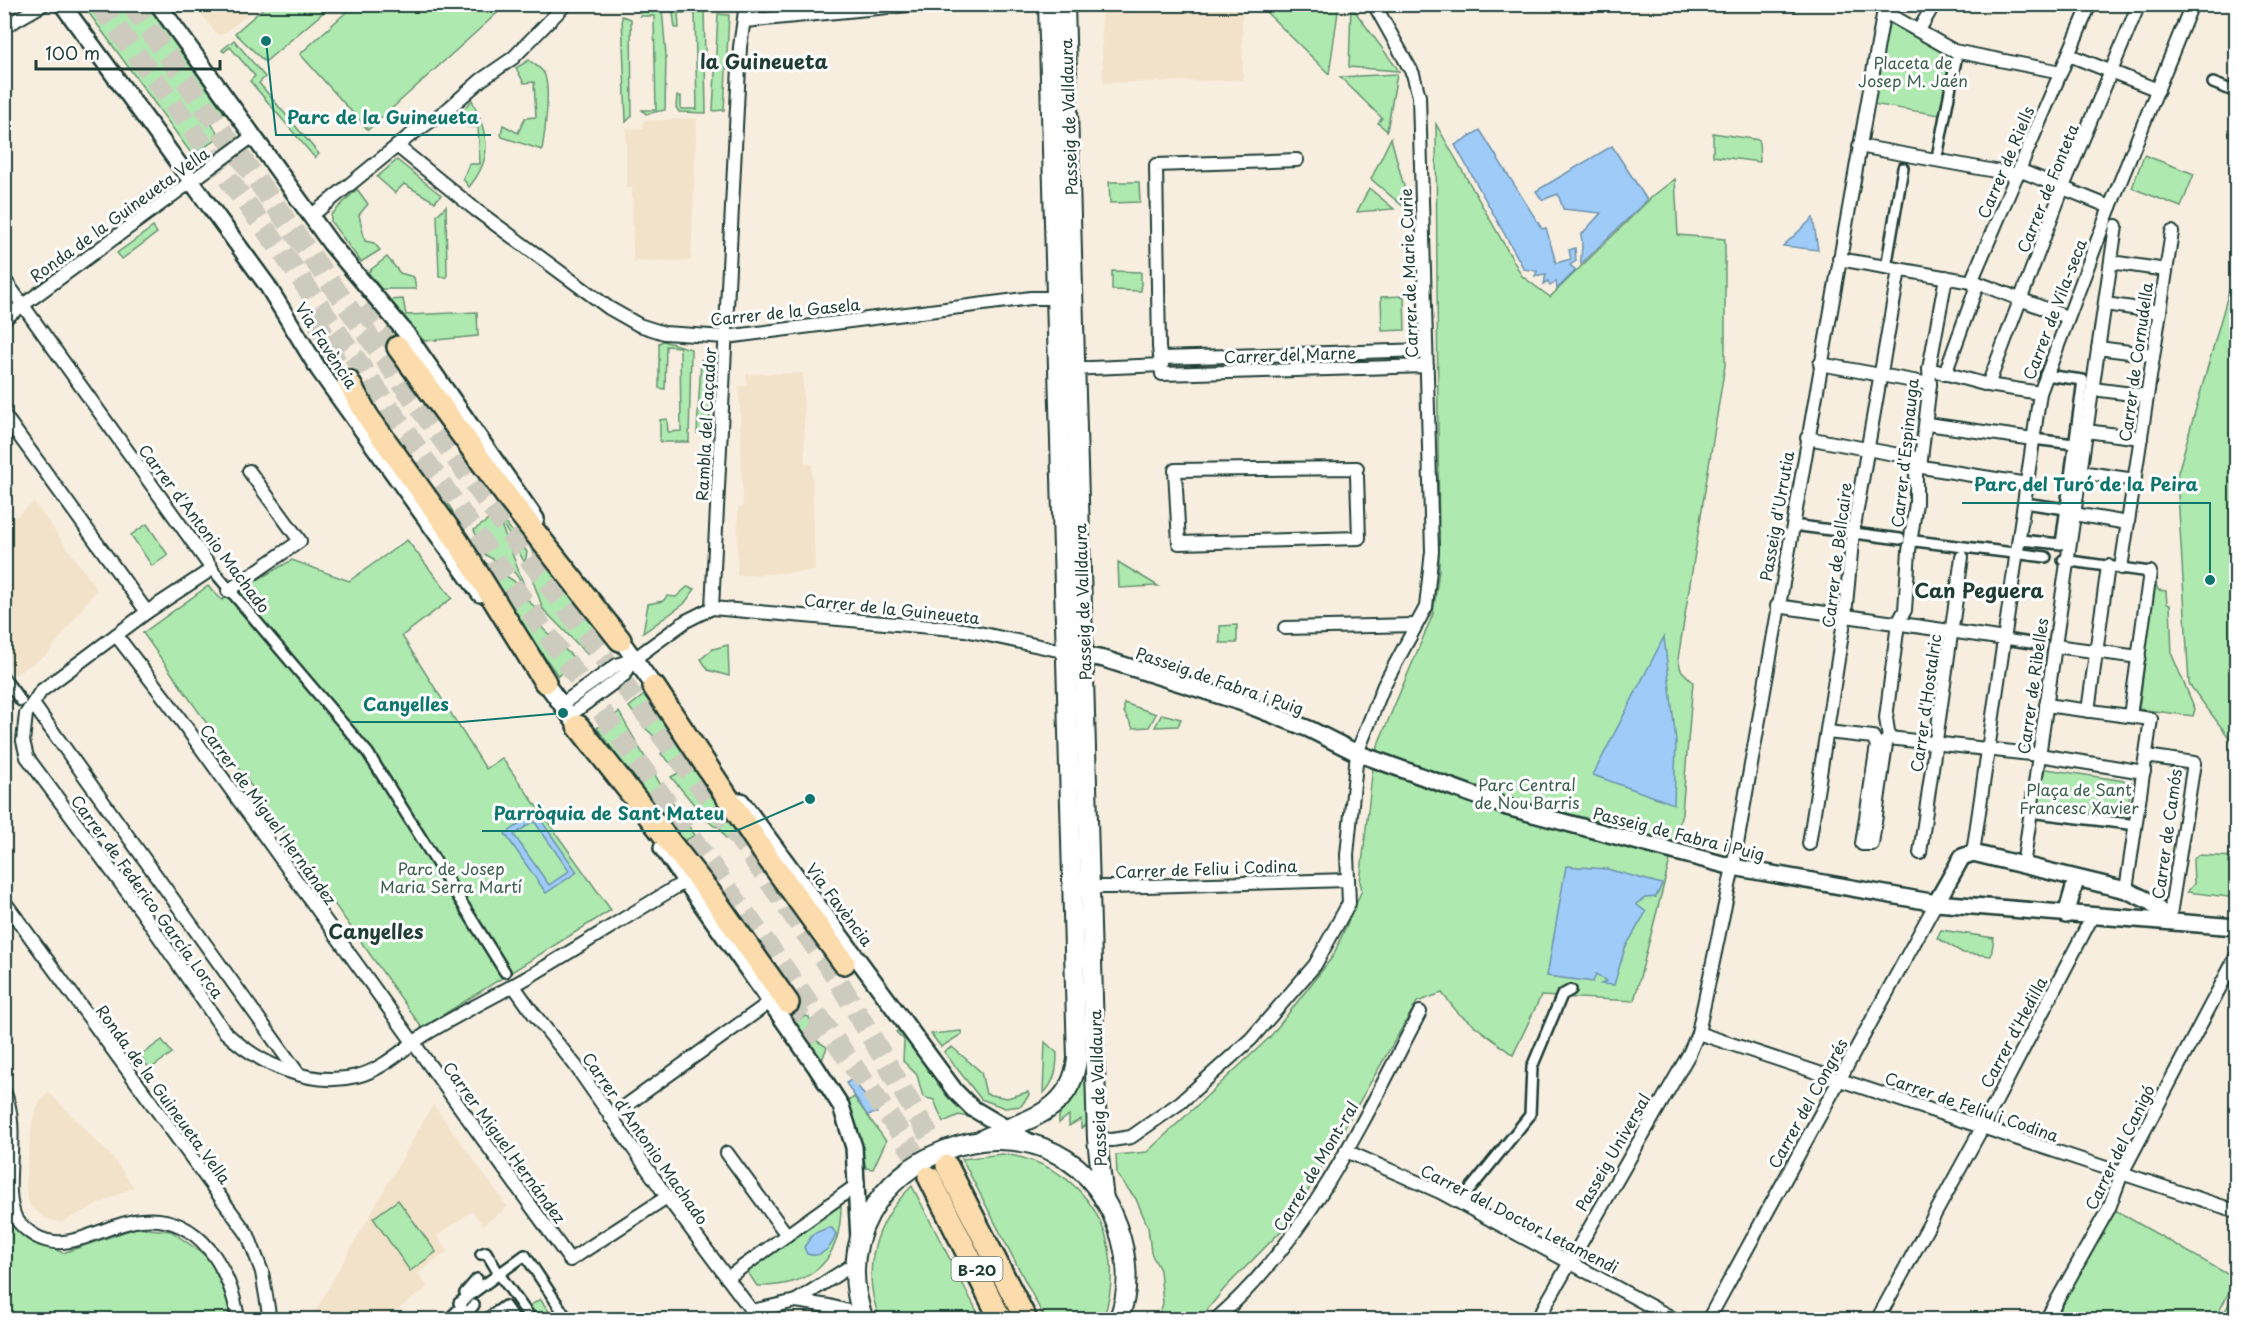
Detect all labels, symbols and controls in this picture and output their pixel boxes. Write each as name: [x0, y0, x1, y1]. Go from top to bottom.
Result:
scale bar: [36, 33, 220, 71]
street label: Passeig de Valldaura: [1053, 37, 1083, 196]
text: 100 m: [45, 39, 100, 66]
district label: la Guineueta: [700, 46, 829, 76]
park label: Placeta de Josep M. Jaén: [1858, 50, 1968, 92]
callout: Parc de la Guineueta: [276, 99, 491, 135]
street label: Carrer de Riells: [1971, 102, 2039, 222]
text: Parc de la Guineueta: [287, 103, 479, 130]
street label: Carrer de Fonteta: [2010, 120, 2084, 256]
street label: Ronda de la Guineueta Vella: [24, 141, 214, 287]
street label: Carrer de Marie Curie: [1393, 188, 1423, 358]
street label: Carrer de Vila-seca: [2016, 235, 2092, 383]
street label: Carrer de Cornudella: [2112, 281, 2158, 443]
street label: Carrer de la Gasela: [709, 291, 861, 331]
street label: Via Favència: [290, 297, 364, 393]
street label: Carrer del Marne: [1223, 340, 1357, 368]
street label: Rambla del Caçador: [689, 346, 721, 501]
street label: Carrer d'Espinauga: [1884, 377, 1924, 529]
street label: Carrer d'Antonio Machado: [133, 439, 277, 618]
street label: Passeig d'Urrutia: [1753, 449, 1799, 583]
callout: Parc del Turó de la Peira: [1962, 467, 2210, 503]
text: Parc del Turó de la Peira: [1974, 470, 2199, 497]
street label: Carrer de Bellcaire: [1815, 481, 1857, 629]
street label: Passeig de Valldaura: [1067, 522, 1097, 681]
district label: Can Peguera: [1914, 575, 2044, 605]
street label: Carrer de la Guineueta: [803, 587, 981, 629]
street label: Carrer de Ribelles: [2011, 616, 2053, 756]
street label: Carrer d'Hostalric: [1903, 632, 1947, 774]
street label: Passeig de Fabra i Puig: [1133, 640, 1307, 720]
callout: Canyelles: [351, 686, 461, 722]
text: Canyelles: [363, 690, 449, 717]
street label: Carrer de Miguel Hernández: [195, 719, 343, 910]
street label: Carrer de Camós: [2145, 767, 2187, 901]
park label: Parc Central de Nou Barris: [1474, 772, 1580, 814]
park label: Plaça de Sant Francesc Xavier: [2019, 777, 2139, 819]
street label: Carrer de Federico García Lorca: [66, 789, 230, 1003]
callout: Parròquia de Sant Mateu: [482, 795, 736, 831]
text: Parròquia de Sant Mateu: [494, 799, 724, 826]
street label: Passeig de Fabra i Puig: [1591, 800, 1767, 866]
street label: Carrer de Feliu i Codina: [1114, 853, 1298, 883]
park label: Parc de Josep Maria Serra Martí: [380, 856, 523, 898]
street label: Via Favència: [801, 857, 879, 951]
district label: Canyelles: [328, 916, 424, 946]
street label: Carrer d'Hedilla: [1974, 972, 2052, 1092]
street label: Ronda de la Guineueta Vella: [91, 999, 237, 1189]
street label: Passeig de Valldaura: [1082, 1008, 1112, 1167]
street label: Carrer del Congrés: [1761, 1034, 1853, 1172]
street label: Carrer d'Antonio Machado: [577, 1047, 715, 1229]
street label: Carrer Miguel Hernández: [438, 1056, 572, 1228]
street label: Carrer de Feliu i Codina: [1882, 1065, 2062, 1147]
street label: Carrer del Canigó: [2078, 1080, 2160, 1214]
street label: Passeig Universal: [1568, 1089, 1656, 1215]
street label: Carrer de Mont-ral: [1267, 1096, 1363, 1236]
street label: Carrer del Doctor Letamendi: [1417, 1158, 1623, 1278]
road number: B-20: [952, 1257, 1002, 1281]

